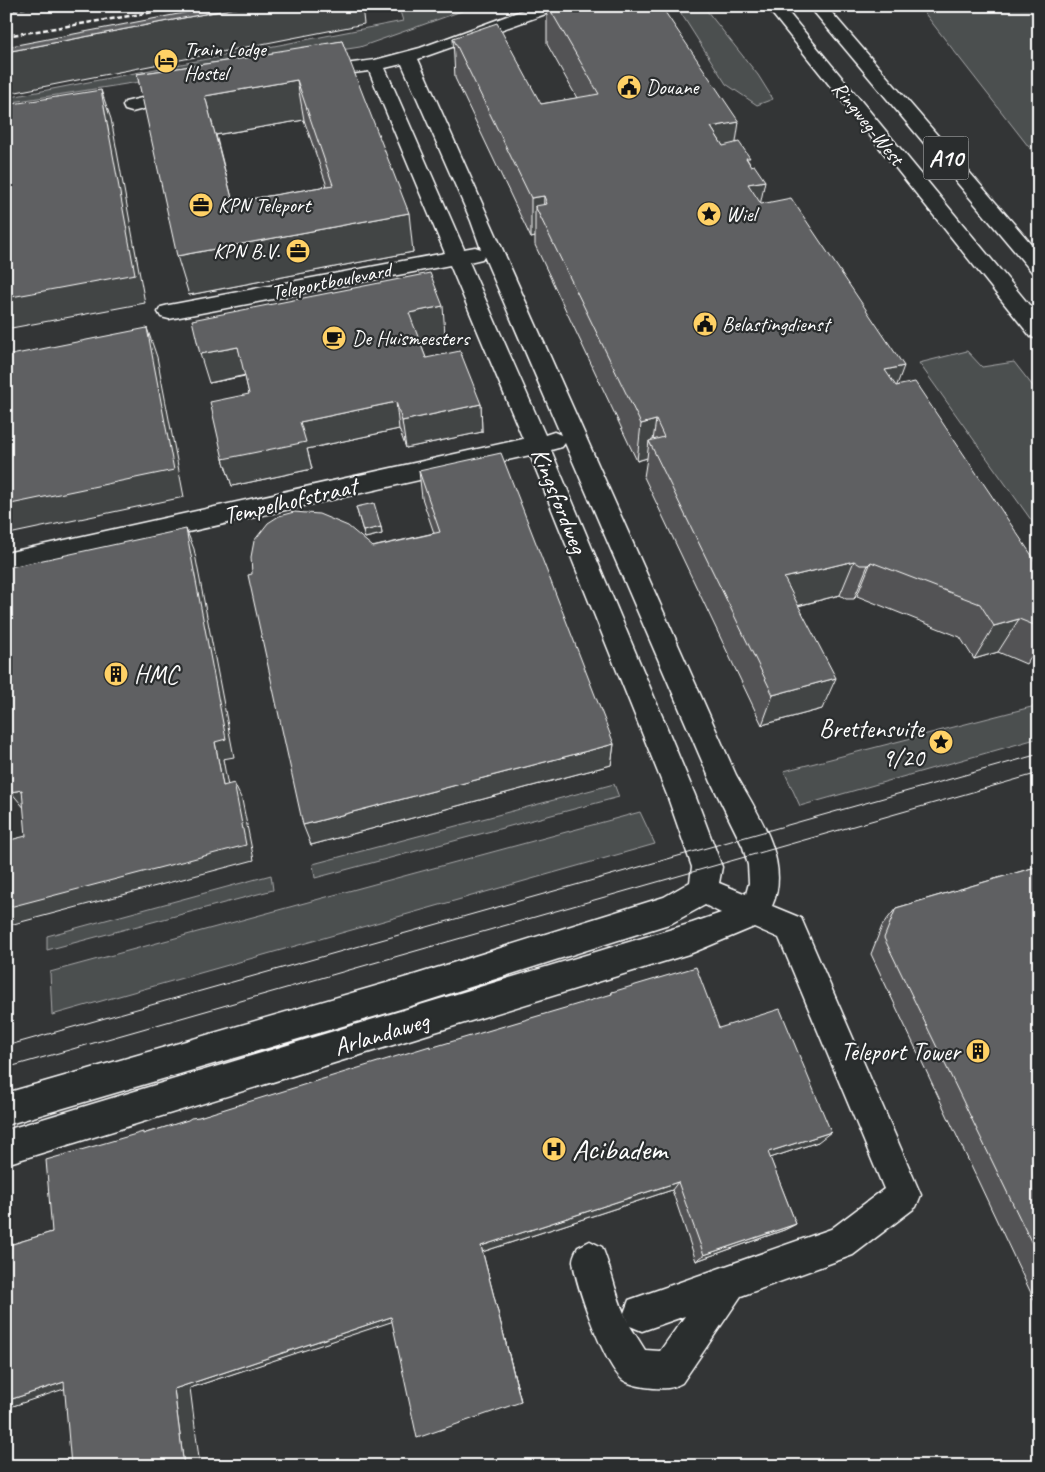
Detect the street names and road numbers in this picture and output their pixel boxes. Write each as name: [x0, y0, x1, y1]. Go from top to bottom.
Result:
street label: Ringweg-West: [826, 76, 911, 172]
road number: A10: [924, 136, 968, 180]
street label: Teleportboulevard: [269, 256, 396, 305]
street label: Kingsfordweg: [523, 443, 595, 560]
street label: Tempelhofstraat: [220, 469, 364, 532]
street label: Arlandaweg: [330, 1004, 435, 1064]

